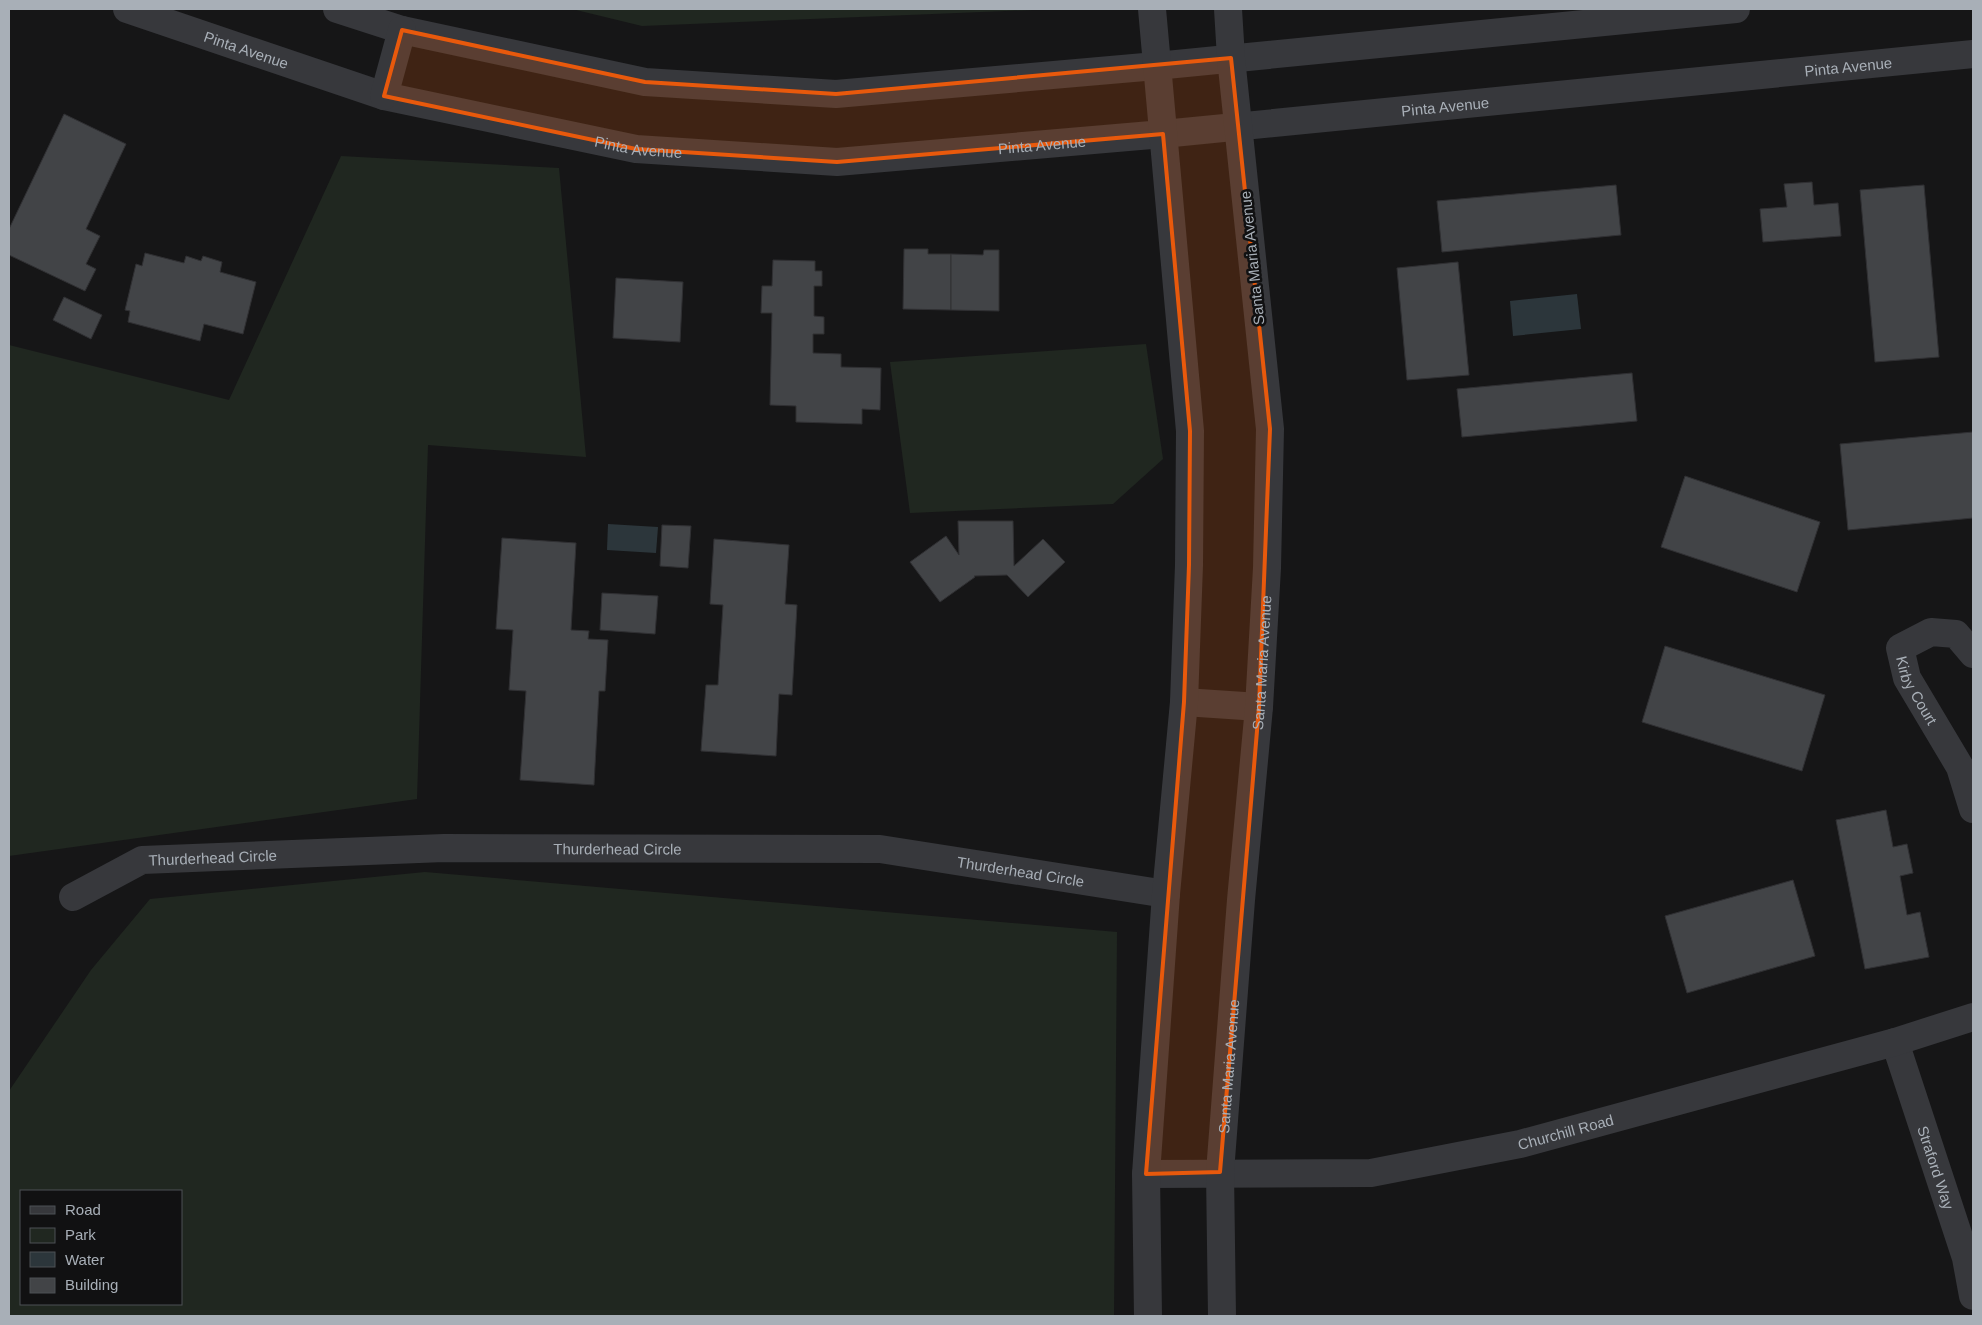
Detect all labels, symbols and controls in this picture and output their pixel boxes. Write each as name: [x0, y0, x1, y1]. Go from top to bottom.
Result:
street label: Pinta Avenue: [202, 27, 291, 72]
street label: Pinta Avenue: [1803, 54, 1893, 79]
street label: Pinta Avenue: [1400, 93, 1490, 119]
street label: Pinta Avenue: [593, 132, 683, 160]
street label: Pinta Avenue: [997, 132, 1087, 157]
street label: Santa Maria Avenue: [1236, 190, 1268, 326]
street label: Santa Maria Avenue: [1248, 595, 1274, 731]
street label: Kirby Court: [1894, 654, 1942, 728]
street label: Thurderhead Circle: [553, 840, 682, 857]
street label: Thurderhead Circle: [148, 846, 277, 868]
street label: Thurderhead Circle: [956, 853, 1086, 890]
street label: Santa Maria Avenue: [1214, 998, 1242, 1134]
street label: Churchill Road: [1516, 1110, 1615, 1153]
street label: Straford Way: [1915, 1123, 1958, 1212]
legend: [20, 1190, 182, 1305]
text: Road: [65, 1201, 101, 1218]
text: Park: [65, 1226, 96, 1243]
text: Water: [65, 1251, 104, 1268]
text: Building: [65, 1276, 118, 1293]

